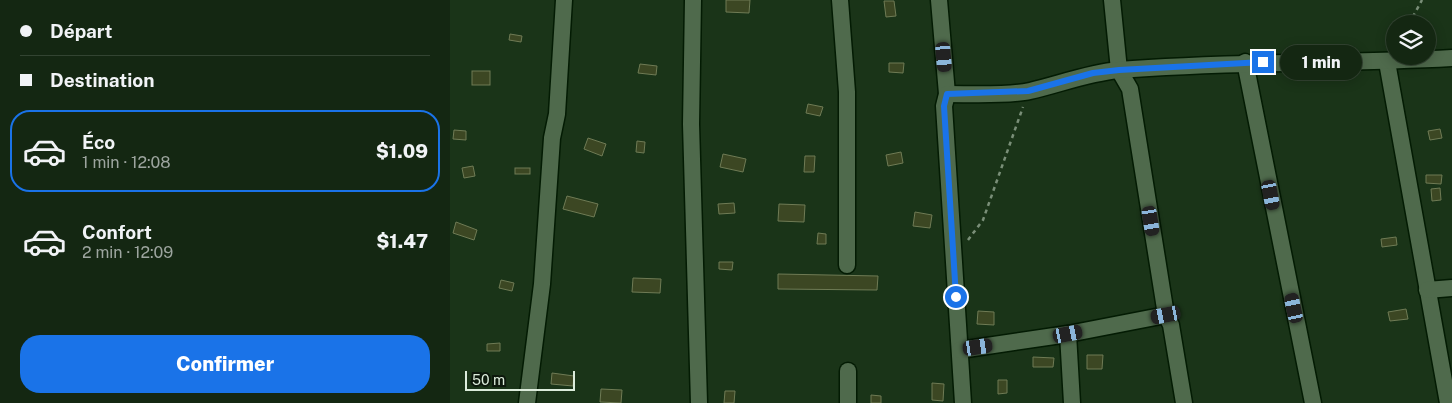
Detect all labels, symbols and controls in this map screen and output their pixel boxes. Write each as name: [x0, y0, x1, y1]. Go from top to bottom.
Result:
map controls: [1386, 15, 1436, 65]
button: layers: [1386, 15, 1436, 65]
text: Départ: [50, 20, 113, 42]
car: [935, 41, 952, 73]
callout: 1 min: [1280, 44, 1363, 80]
route end: [1252, 51, 1274, 73]
text: 1 min: [1301, 53, 1341, 72]
text: Destination: [50, 69, 154, 91]
icon: car: [22, 129, 67, 174]
text: Éco: [82, 131, 115, 153]
text: $1.09: [376, 140, 428, 162]
text: 1 min · 12:08: [82, 153, 171, 172]
car: [1260, 179, 1281, 211]
car: [1141, 205, 1160, 237]
icon: car: [22, 219, 67, 264]
text: Confort: [82, 221, 152, 243]
text: $1.47: [376, 230, 428, 252]
text: 2 min · 12:09: [82, 243, 173, 262]
route start: [945, 286, 967, 308]
car: [1283, 292, 1304, 324]
car: [1149, 305, 1182, 325]
car: [1051, 324, 1084, 344]
button: Confirmer: [20, 335, 430, 393]
car: [962, 337, 993, 357]
scale bar: [465, 368, 575, 391]
text: 50 m: [472, 372, 505, 388]

